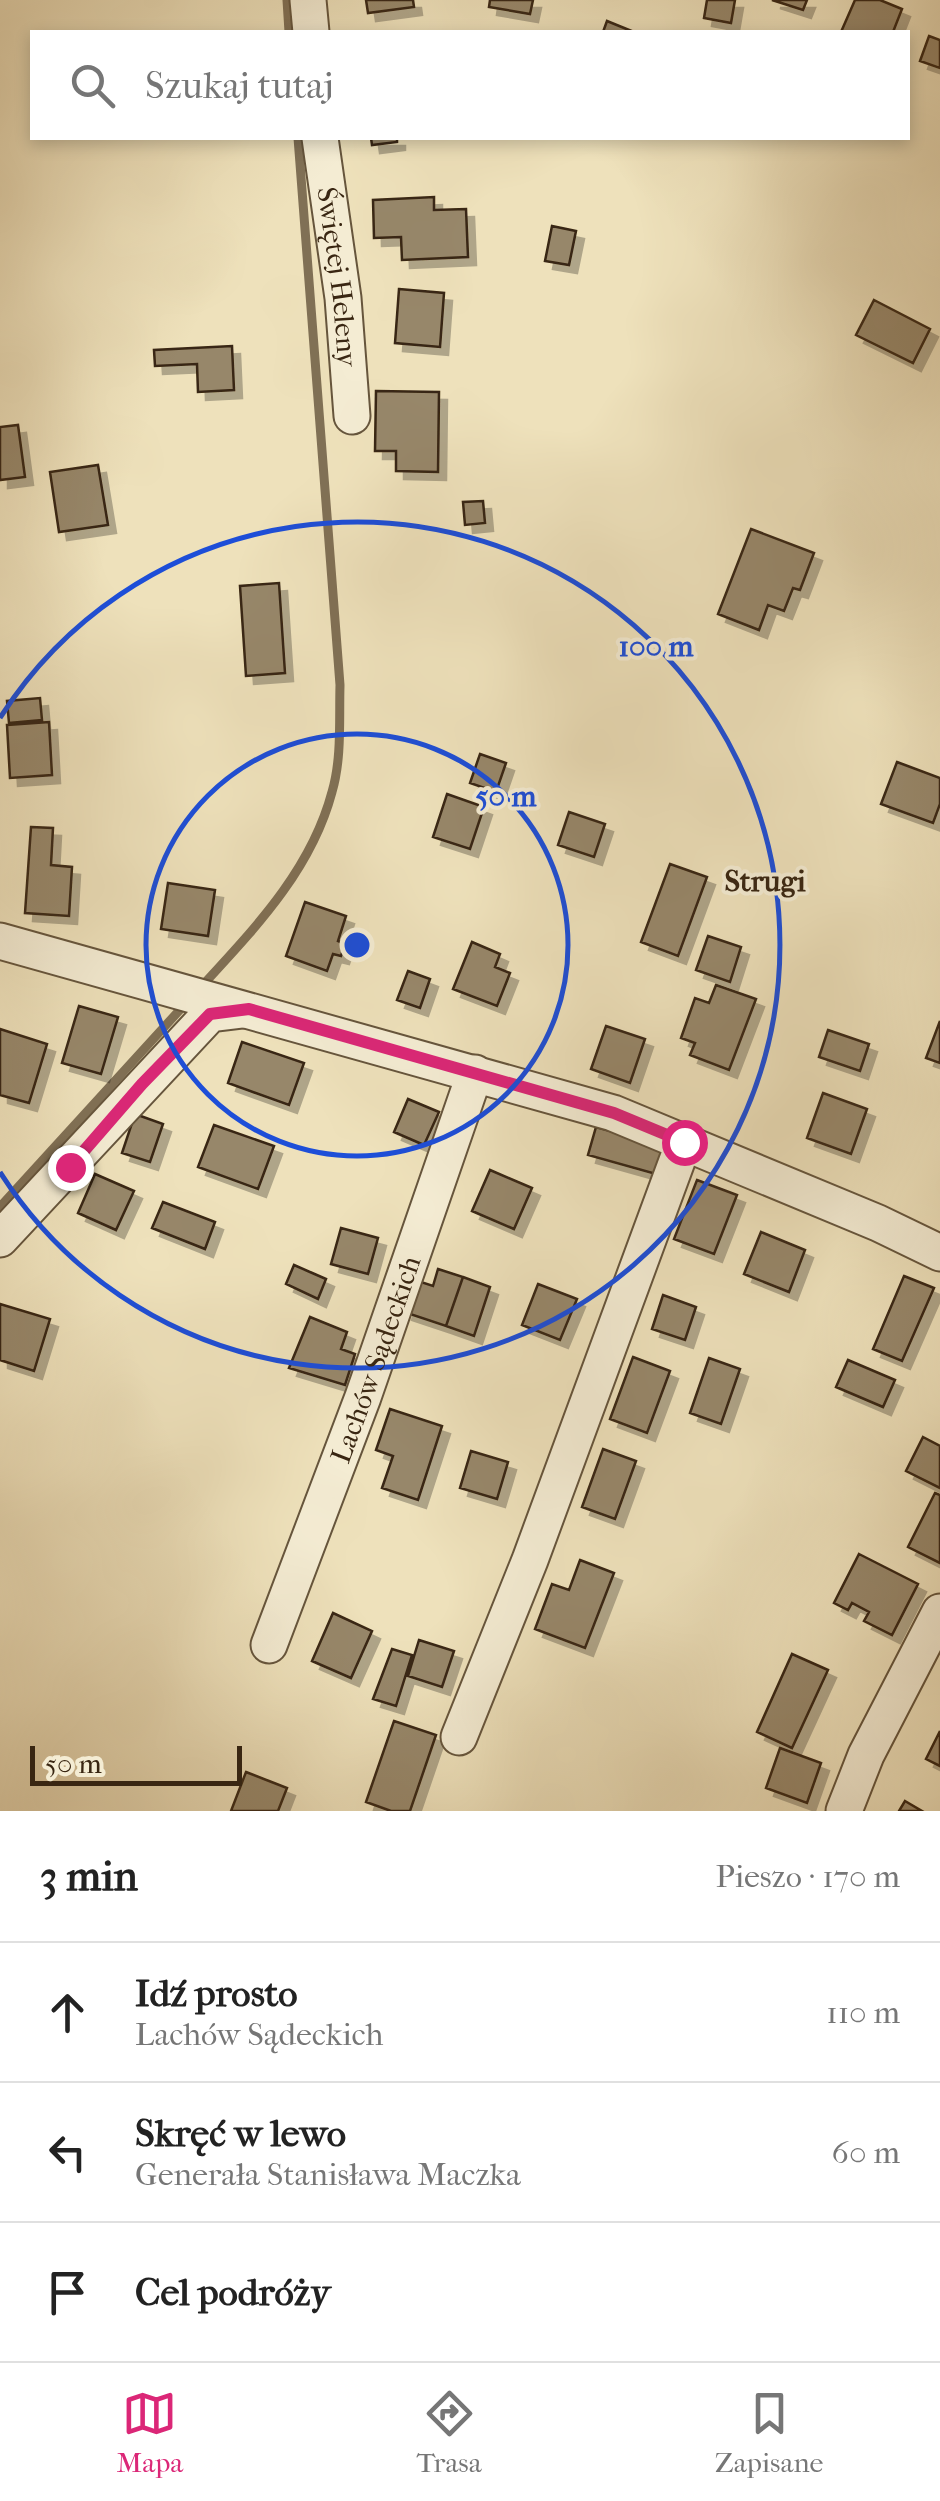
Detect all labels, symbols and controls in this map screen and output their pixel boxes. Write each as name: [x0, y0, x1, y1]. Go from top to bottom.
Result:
search box: [30, 30, 910, 140]
icon: search: [65, 58, 120, 113]
text: Szukaj tutaj: [145, 63, 334, 108]
street label: Świętej Heleny: [311, 185, 365, 369]
text: 100 m: [618, 629, 695, 664]
text: 50 m: [476, 779, 537, 814]
district label: Strugi: [724, 864, 806, 899]
centre of rings: [339, 927, 375, 963]
route start: [662, 1120, 708, 1166]
route end: [48, 1145, 94, 1191]
street label: Lachów Sądeckich: [323, 1251, 427, 1467]
scale bar: [30, 1741, 242, 1786]
text: 50 m: [45, 1747, 102, 1780]
text: 3 min: [40, 1852, 138, 1901]
text: Pieszo · 170 m: [715, 1858, 900, 1895]
text: Idź prosto: [135, 1971, 298, 2016]
icon: ahead: [40, 1985, 95, 2040]
text: 110 m: [826, 1994, 900, 2031]
text: Lachów Sądeckich: [135, 2016, 384, 2053]
text: Skręć w lewo: [135, 2111, 346, 2156]
icon: left: [40, 2125, 95, 2180]
text: 60 m: [832, 2134, 900, 2171]
text: Generała Stanisława Maczka: [135, 2156, 521, 2193]
icon: arrive: [40, 2265, 95, 2320]
text: Cel podróży: [135, 2270, 331, 2315]
tab: Mapa: [117, 2386, 183, 2479]
tab: Trasa: [417, 2386, 482, 2479]
tab: Zapisane: [715, 2386, 823, 2479]

